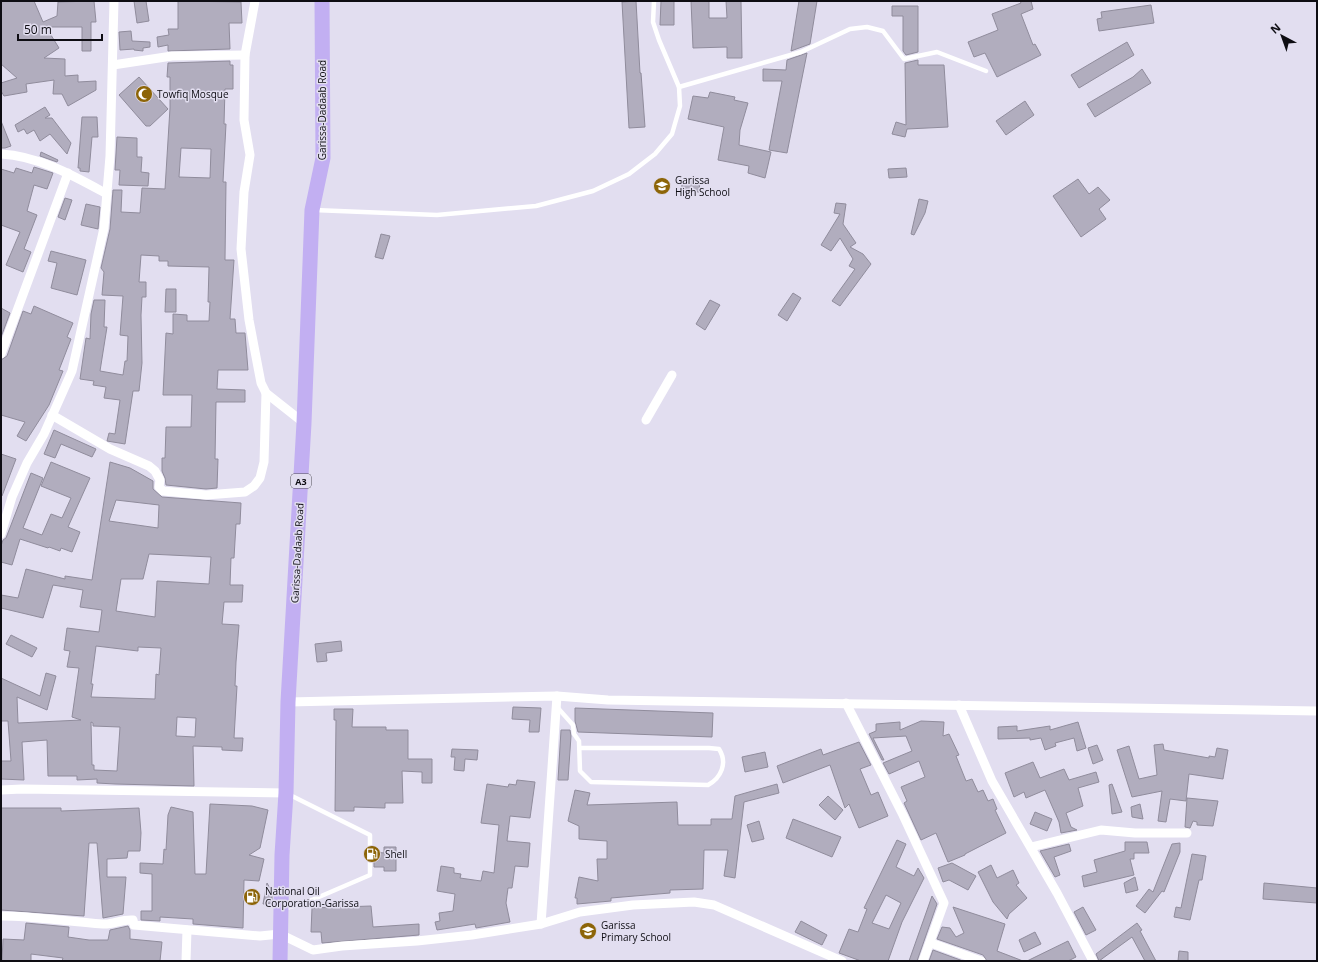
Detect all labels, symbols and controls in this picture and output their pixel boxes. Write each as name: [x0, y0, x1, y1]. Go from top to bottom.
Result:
scale bar: [18, 16, 102, 42]
north arrow: [1262, 16, 1302, 56]
text: N: [1267, 19, 1283, 37]
text: 50 m: [24, 21, 52, 38]
street label: Garissa-Dadaab Road: [315, 60, 329, 160]
mosque icon: Towfiq Mosque: [134, 84, 154, 104]
place label: Towfiq Mosque: [157, 87, 229, 101]
place label: Garissa High School: [675, 173, 730, 199]
school or university icon: Garissa High School: [652, 176, 672, 196]
road number: A3: [291, 474, 311, 488]
street label: Garissa-Dadaab Road: [287, 503, 307, 603]
fuel station icon: Shell: [362, 844, 382, 864]
place label: Shell: [385, 847, 407, 861]
place label: National Oil Corporation-Garissa: [265, 884, 359, 910]
fuel station icon: National Oil Corporation-Garissa: [242, 887, 262, 907]
place label: Garissa Primary School: [601, 918, 671, 944]
school or university icon: Garissa Primary School: [578, 921, 598, 941]

